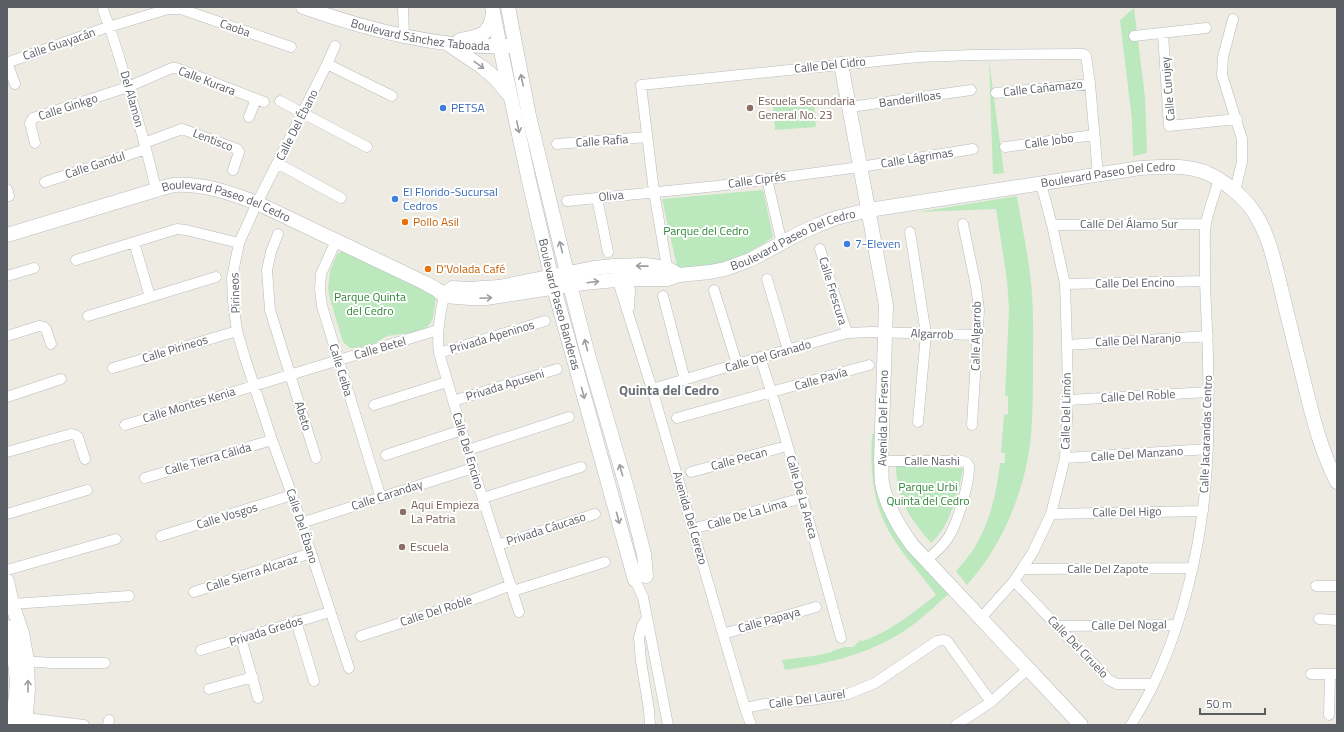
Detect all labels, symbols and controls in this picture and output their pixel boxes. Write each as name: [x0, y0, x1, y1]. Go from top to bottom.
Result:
street label: Caoba: [217, 13, 253, 42]
street label: Boulevard Sánchez Taboada: [349, 13, 490, 55]
street label: Calle Guayacán: [20, 22, 98, 65]
street label: Calle Del Cidro: [793, 51, 867, 78]
street label: Calle Curujey: [1155, 56, 1180, 122]
one-way arrow: [473, 60, 484, 69]
street label: Calle Kurara: [176, 61, 239, 100]
street label: Del Alamon: [115, 68, 150, 129]
one-way arrow: [517, 74, 525, 87]
street label: Calle Cañamazo: [1002, 74, 1084, 101]
street label: Banderilloas: [878, 85, 943, 112]
street label: Calle Del Ébano: [270, 86, 323, 164]
street label: Calle Ginkgo: [36, 88, 100, 125]
place label: Escuela Secundaria General No. 23: [758, 91, 855, 124]
place label: PETSA: [451, 98, 485, 117]
marker: PETSA: [438, 103, 448, 113]
marker: Escuela Secundaria General No. 23: [745, 103, 755, 113]
one-way arrow: [514, 121, 522, 134]
street label: Lentisco: [190, 123, 236, 156]
street label: Calle Jobo: [1023, 128, 1075, 153]
street label: Calle Rafia: [575, 129, 629, 152]
street label: Calle Lágrimas: [879, 142, 955, 173]
street label: Calle Gandul: [62, 146, 127, 183]
street label: Boulevard Paseo Del Cedro: [1039, 157, 1176, 192]
street label: Calle Ciprés: [727, 166, 787, 193]
street label: Boulevard Paseo del Cedro: [159, 175, 294, 227]
place label: El Florido-Sucursal Cedros: [403, 182, 498, 215]
street label: Oliva: [598, 185, 624, 206]
marker: El Florido-Sucursal Cedros: [390, 194, 400, 204]
street label: Boulevard Paseo Del Cedro: [728, 204, 857, 275]
place label: Pollo Asil: [413, 212, 459, 231]
street label: Calle Del Álamo Sur: [1080, 214, 1178, 233]
marker: Pollo Asil: [400, 217, 410, 227]
park label: Parque del Cedro: [663, 221, 749, 240]
place label: 7-Eleven: [855, 234, 901, 253]
street label: Boulevard Paseo Banderas: [534, 237, 586, 373]
marker: 7-Eleven: [842, 239, 852, 249]
one-way arrow: [557, 241, 565, 254]
street label: Calle Frescura: [814, 254, 853, 327]
place label: D'Volada Café: [436, 259, 505, 278]
one-way arrow: [636, 262, 649, 269]
marker: D'Volada Café: [423, 264, 433, 274]
street label: Pirineos: [224, 272, 245, 314]
street label: Calle Del Encino: [1095, 272, 1175, 293]
one-way arrow: [586, 278, 599, 285]
park label: Parque Quinta del Cedro: [334, 287, 406, 320]
one-way arrow: [479, 294, 492, 302]
street label: Calle Algarrob: [965, 301, 986, 371]
street label: Privada Apeninos: [447, 315, 537, 358]
street label: Algarrob: [910, 323, 954, 344]
street label: Calle Del Naranjo: [1095, 328, 1181, 351]
street label: Calle Pirineos: [140, 329, 210, 368]
street label: Calle Betel: [352, 331, 408, 364]
street label: Calle Del Granado: [723, 334, 813, 377]
one-way arrow: [582, 339, 589, 352]
street label: Calle Ceiba: [324, 341, 358, 399]
street label: Calle Pavía: [792, 362, 850, 395]
street label: Privada Apuseni: [463, 364, 546, 405]
street label: Avenida Del Fresno: [872, 370, 893, 466]
street label: Calle Del Limón: [1055, 372, 1076, 450]
street label: Calle Jacarandas Centro: [1194, 375, 1217, 493]
district label: Quinta del Cedro: [619, 379, 719, 400]
street label: Calle Montes Kenia: [140, 381, 237, 428]
street label: Calle Del Roble: [1100, 384, 1176, 407]
one-way arrow: [580, 386, 587, 399]
street label: Abeto: [290, 399, 317, 433]
street label: Calle Del Encino: [448, 410, 489, 492]
street label: Calle Tierra Cálida: [162, 437, 253, 480]
street label: Calle Del Manzano: [1090, 441, 1184, 466]
street label: Calle Pecan: [709, 442, 769, 475]
street label: Calle Nashi: [904, 451, 960, 470]
street label: Calle De La Areca: [781, 453, 823, 541]
one-way arrow: [617, 464, 625, 477]
street label: Avenida Del Cerezo: [668, 469, 713, 567]
street label: Calle Caranday: [349, 474, 425, 515]
park label: Parque Urbi Quinta del Cedro: [886, 477, 970, 510]
street label: Calle Del Ëbano: [281, 486, 324, 566]
street label: Calle De La Lima: [705, 493, 789, 534]
place label: Aqui Empieza La Patria: [411, 495, 479, 528]
street label: Calle Vosgos: [194, 497, 260, 534]
street label: Calle Del Higo: [1092, 501, 1162, 522]
marker: Aqui Empieza La Patria: [398, 507, 408, 517]
street label: Privada Cáucaso: [504, 507, 588, 550]
one-way arrow: [615, 512, 622, 525]
place label: Escuela: [410, 537, 449, 556]
marker: Escuela: [397, 542, 407, 552]
street label: Calle Sierra Alcaraz: [203, 549, 300, 596]
street label: Calle Del Zapote: [1067, 559, 1149, 578]
street label: Calle Del Roble: [397, 590, 474, 631]
street label: Calle Papaya: [736, 602, 802, 637]
street label: Privada Gredos: [227, 610, 306, 651]
street label: Calle Del Ciruelo: [1043, 611, 1113, 682]
street label: Calle Del Nogal: [1091, 614, 1167, 635]
one-way arrow: [24, 680, 32, 693]
street label: Calle Del Laurel: [767, 684, 846, 713]
scale bar: [1200, 690, 1265, 716]
text: 50 m: [1206, 694, 1232, 713]

